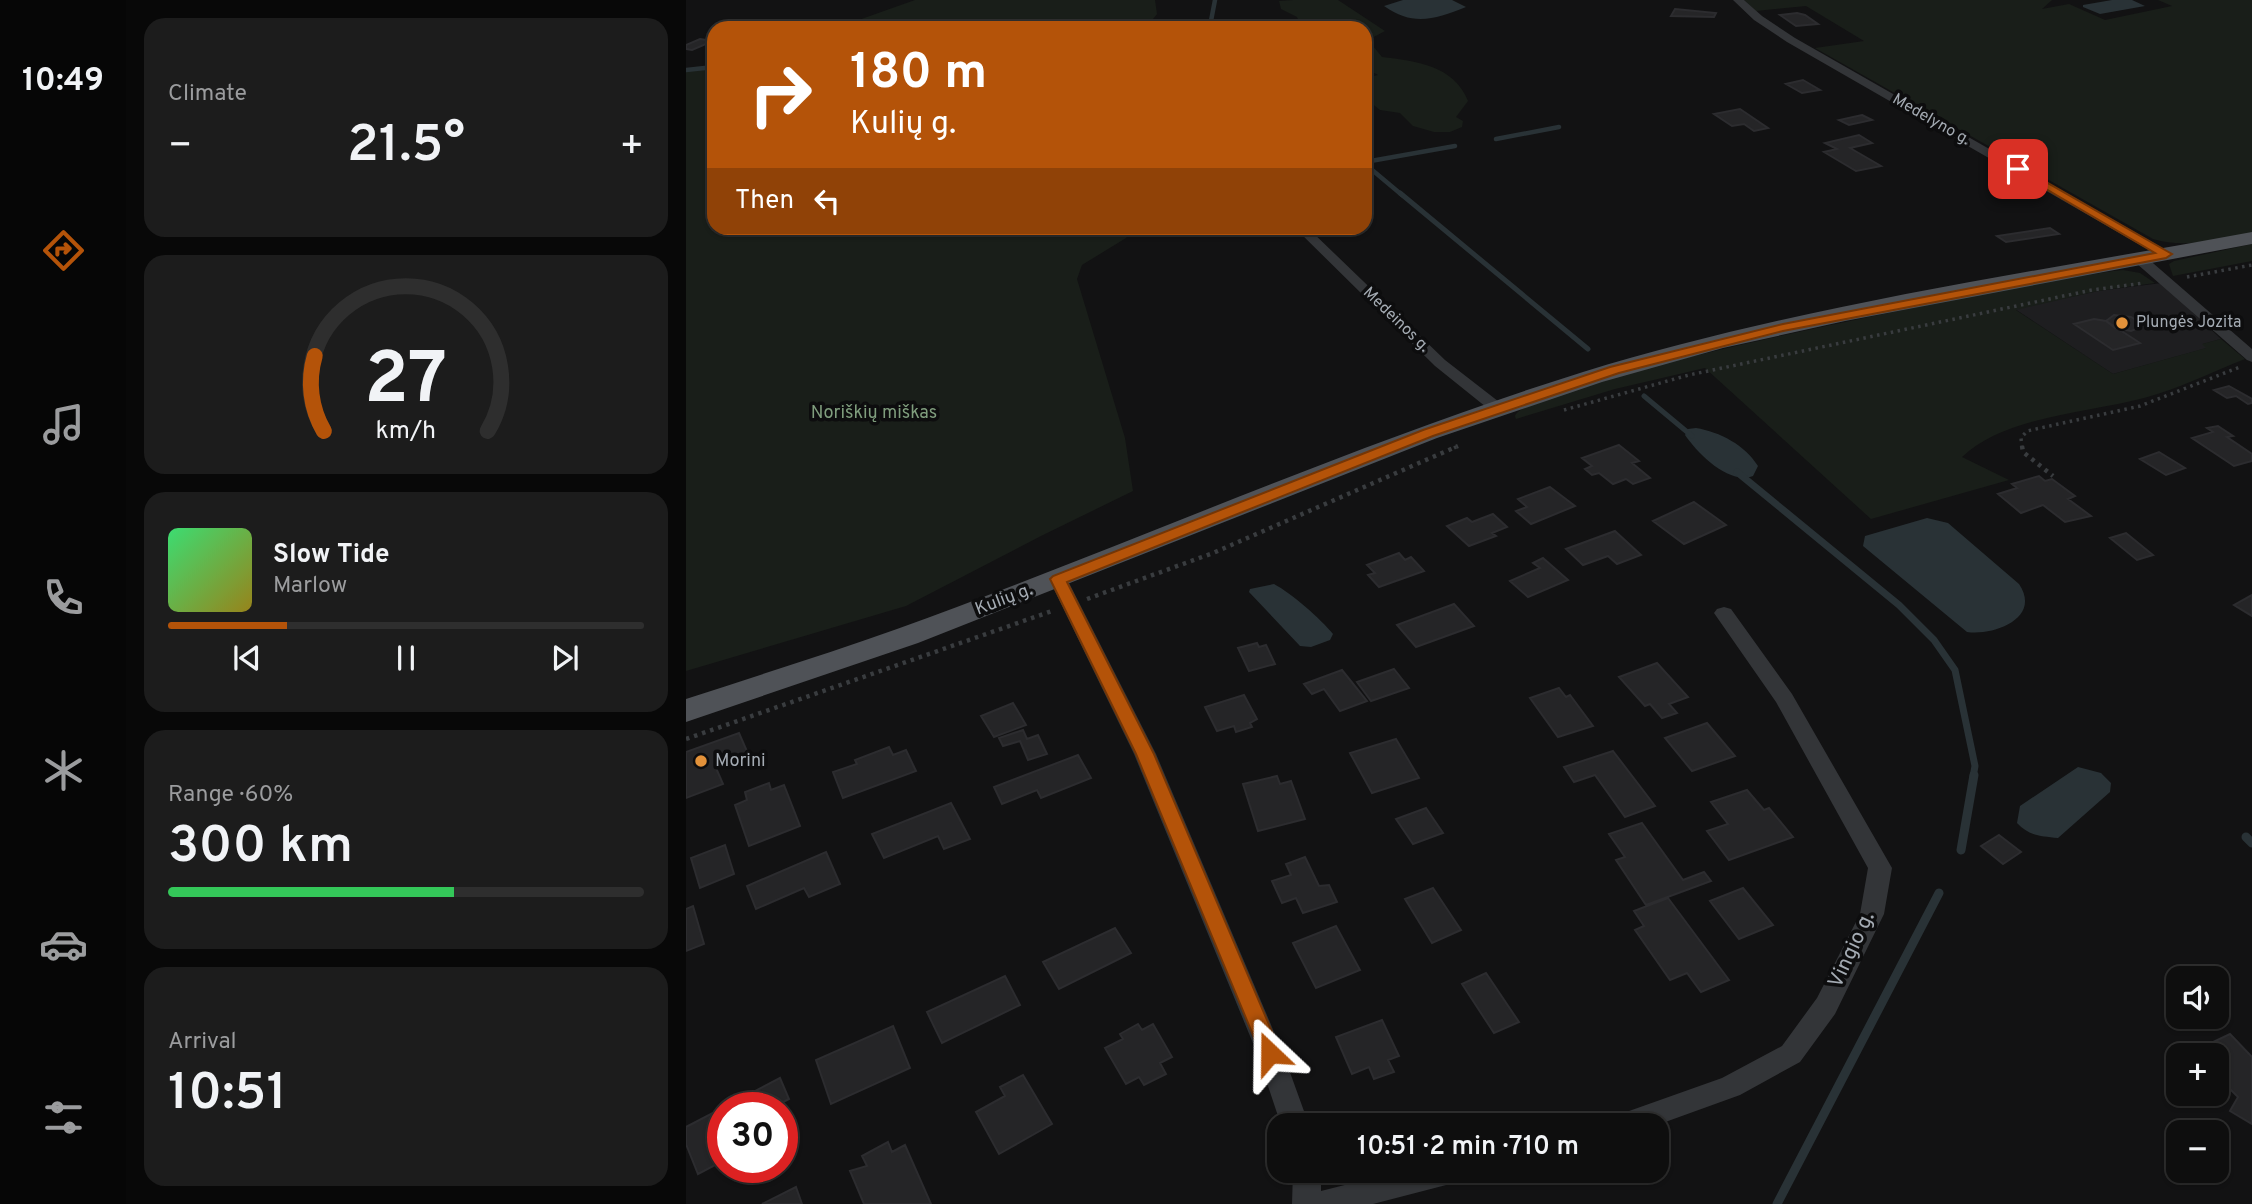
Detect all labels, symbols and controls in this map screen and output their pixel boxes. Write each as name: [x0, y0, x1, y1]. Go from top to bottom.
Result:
text: 180 m: [850, 44, 987, 106]
icon: right: [735, 49, 826, 140]
text: 10:49: [22, 62, 104, 102]
text: Climate: [168, 80, 247, 109]
street label: Medelyno g.: [1888, 90, 1974, 150]
text: Kulių g.: [850, 105, 956, 145]
text: 21.5°: [347, 114, 465, 180]
text: −: [168, 123, 193, 172]
text: +: [619, 123, 644, 172]
pin: [1988, 139, 2048, 199]
icon: arrive: [1999, 150, 2037, 188]
icon: left: [808, 182, 846, 220]
text: Then: [735, 185, 794, 218]
icon: directions: [39, 226, 88, 275]
street label: Medeinos g.: [1358, 283, 1434, 357]
place label: Plungės Jozita: [2136, 313, 2241, 333]
marker: Plungės Jozita: [2114, 315, 2130, 331]
text: 27: [365, 337, 447, 429]
icon: music: [39, 400, 88, 449]
park label: Noriškių miškas: [811, 402, 937, 425]
text: km/h: [376, 416, 436, 448]
text: Slow Tide: [273, 539, 390, 572]
text: Marlow: [273, 572, 347, 601]
icon: phone: [39, 573, 88, 622]
street label: Kulių g.: [972, 579, 1036, 621]
icon: previous: [228, 639, 266, 677]
icon: pause: [387, 639, 425, 677]
icon: next: [546, 639, 584, 677]
icon: climate: [39, 746, 88, 795]
place label: Morini: [715, 750, 766, 773]
marker: Morini: [693, 753, 709, 769]
text: Range · 60%: [168, 781, 293, 810]
text: 300 km: [168, 815, 353, 881]
street label: Vingio g.: [1823, 907, 1881, 993]
icon: car: [39, 920, 88, 969]
map controls: [2166, 966, 2229, 1183]
button: sound: [2166, 966, 2229, 1029]
position arrow: [1233, 1016, 1307, 1090]
text: Arrival: [168, 1028, 237, 1057]
button: +: [2166, 1043, 2229, 1106]
text: 10:51: [168, 1062, 287, 1128]
speed limit sign: 30: [707, 1092, 798, 1183]
icon: filters: [39, 1093, 88, 1142]
button: −: [2166, 1120, 2229, 1183]
text: 10:51 · 2 min · 710 m: [1357, 1131, 1579, 1164]

